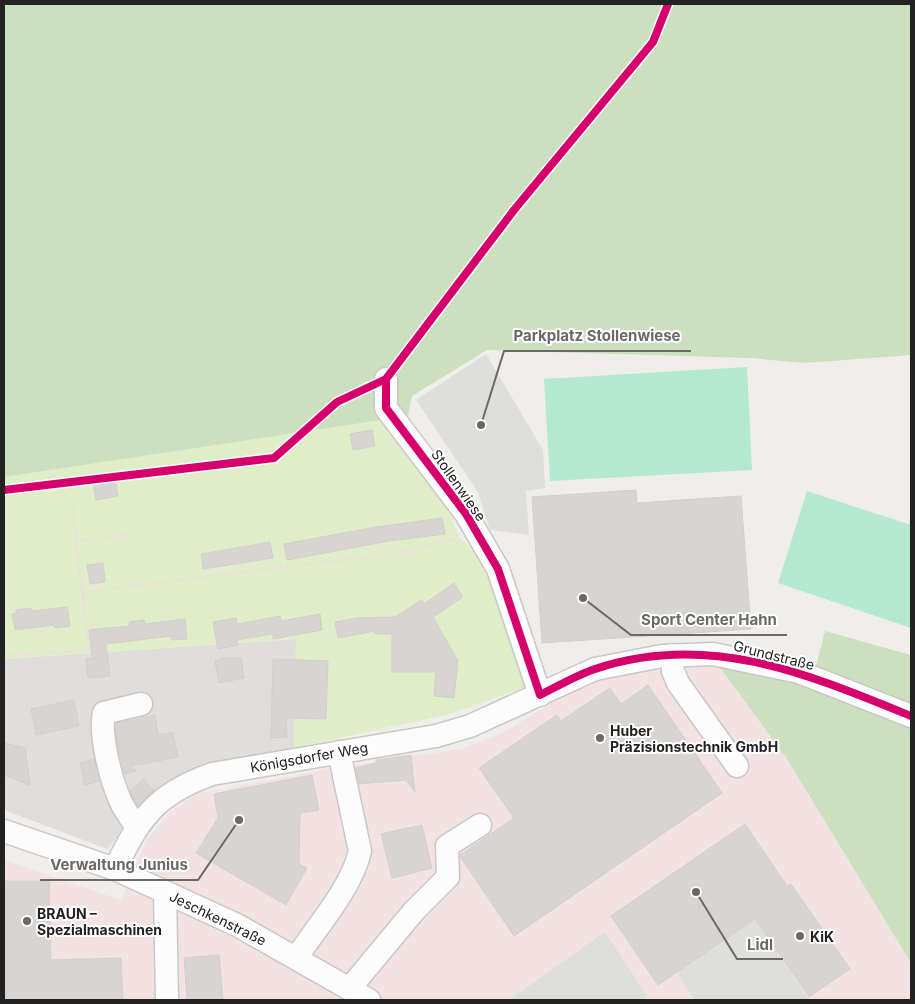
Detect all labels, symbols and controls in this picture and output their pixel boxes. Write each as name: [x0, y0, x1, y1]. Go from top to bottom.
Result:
callout: Parkplatz Stollenwiese: [504, 321, 691, 351]
text: Parkplatz Stollenwiese: [513, 326, 681, 345]
street label: Stollenwiese: [428, 446, 490, 524]
callout: Sport Center Hahn: [631, 605, 787, 635]
text: Sport Center Hahn: [641, 610, 777, 629]
street label: Grundstraße: [732, 637, 816, 673]
place label: Huber Präzisionstechnik GmbH: [610, 722, 778, 755]
marker: Huber Präzisionstechnik GmbH: [594, 732, 606, 744]
street label: Königsdorfer Weg: [249, 738, 369, 776]
callout: Verwaltung Junius: [40, 850, 198, 880]
text: Verwaltung Junius: [50, 855, 188, 874]
street label: Jeschkenstraße: [167, 887, 269, 949]
place label: BRAUN – Spezialmaschinen: [37, 905, 162, 938]
marker: BRAUN – Spezialmaschinen: [21, 915, 33, 927]
place label: KiK: [810, 928, 834, 945]
callout: Lidl: [737, 929, 783, 959]
marker: KiK: [794, 930, 806, 942]
text: Lidl: [747, 935, 773, 954]

